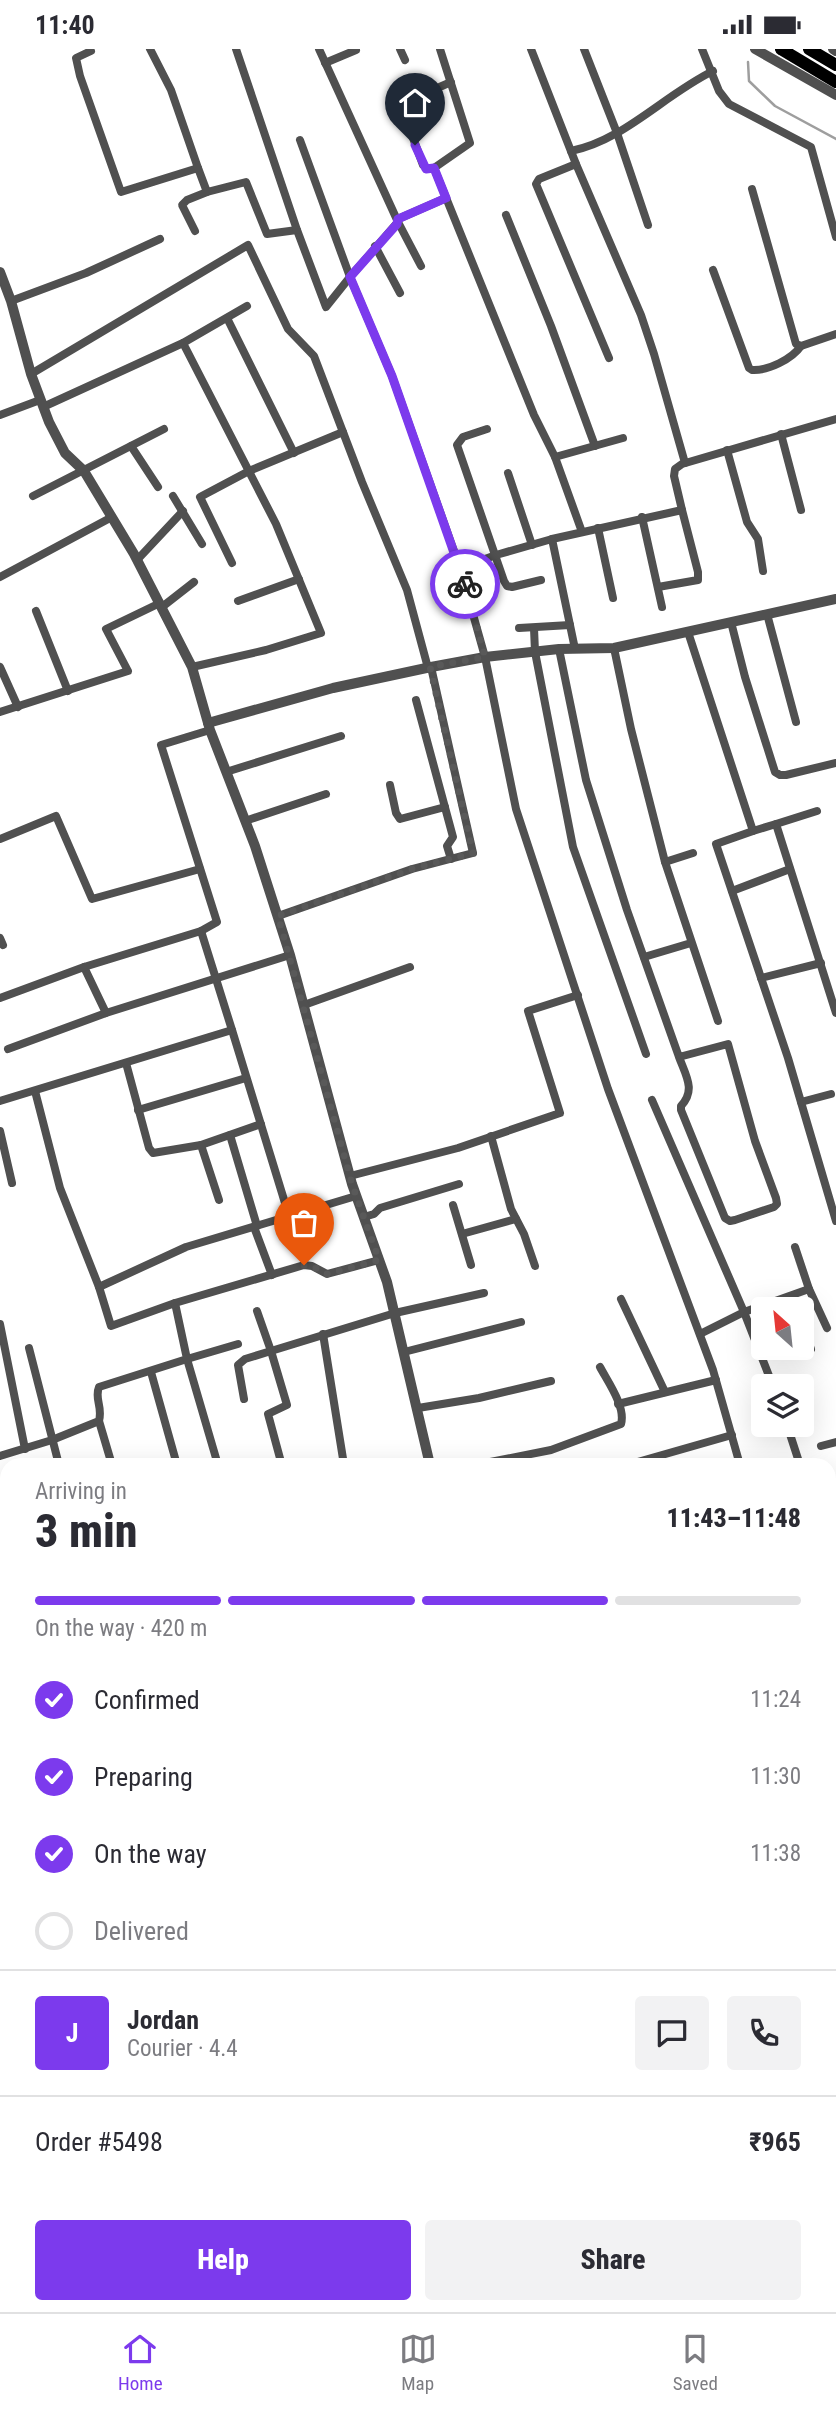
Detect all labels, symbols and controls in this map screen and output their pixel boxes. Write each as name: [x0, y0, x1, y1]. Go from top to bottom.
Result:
text: 11:40: [35, 10, 95, 40]
pin: [385, 73, 445, 145]
icon: home: [396, 84, 434, 122]
courier: [430, 549, 500, 619]
icon: bike: [446, 565, 484, 603]
pin: [274, 1193, 334, 1265]
icon: bag: [285, 1204, 323, 1242]
north arrow: [751, 1297, 814, 1360]
map controls: [751, 1297, 814, 1437]
button: layers: [751, 1374, 814, 1437]
text: Arriving in: [35, 1478, 127, 1505]
text: 11:43–11:48: [667, 1503, 801, 1533]
text: 3 min: [35, 1504, 138, 1558]
text: On the way · 420 m: [35, 1615, 207, 1642]
icon: check: [35, 1681, 73, 1719]
text: Confirmed: [94, 1685, 200, 1715]
text: 11:24: [750, 1686, 801, 1713]
icon: check: [35, 1758, 73, 1796]
text: Preparing: [94, 1762, 193, 1792]
text: 11:30: [750, 1763, 801, 1790]
icon: check: [35, 1835, 73, 1873]
text: On the way: [94, 1839, 207, 1869]
text: 11:38: [750, 1840, 801, 1867]
text: Delivered: [94, 1916, 189, 1946]
button: chat: [635, 1996, 709, 2070]
button: phone: [727, 1996, 801, 2070]
text: Jordan: [127, 2005, 199, 2035]
text: J: [66, 2018, 78, 2048]
text: Courier · 4.4: [127, 2035, 238, 2062]
text: Order #5498: [35, 2127, 163, 2157]
text: ₹965: [749, 2127, 801, 2157]
button: Help: [35, 2220, 411, 2300]
button: Share: [425, 2220, 801, 2300]
tab: Home: [118, 2330, 163, 2395]
tab: Map: [399, 2330, 437, 2395]
tab: Saved: [673, 2330, 718, 2395]

